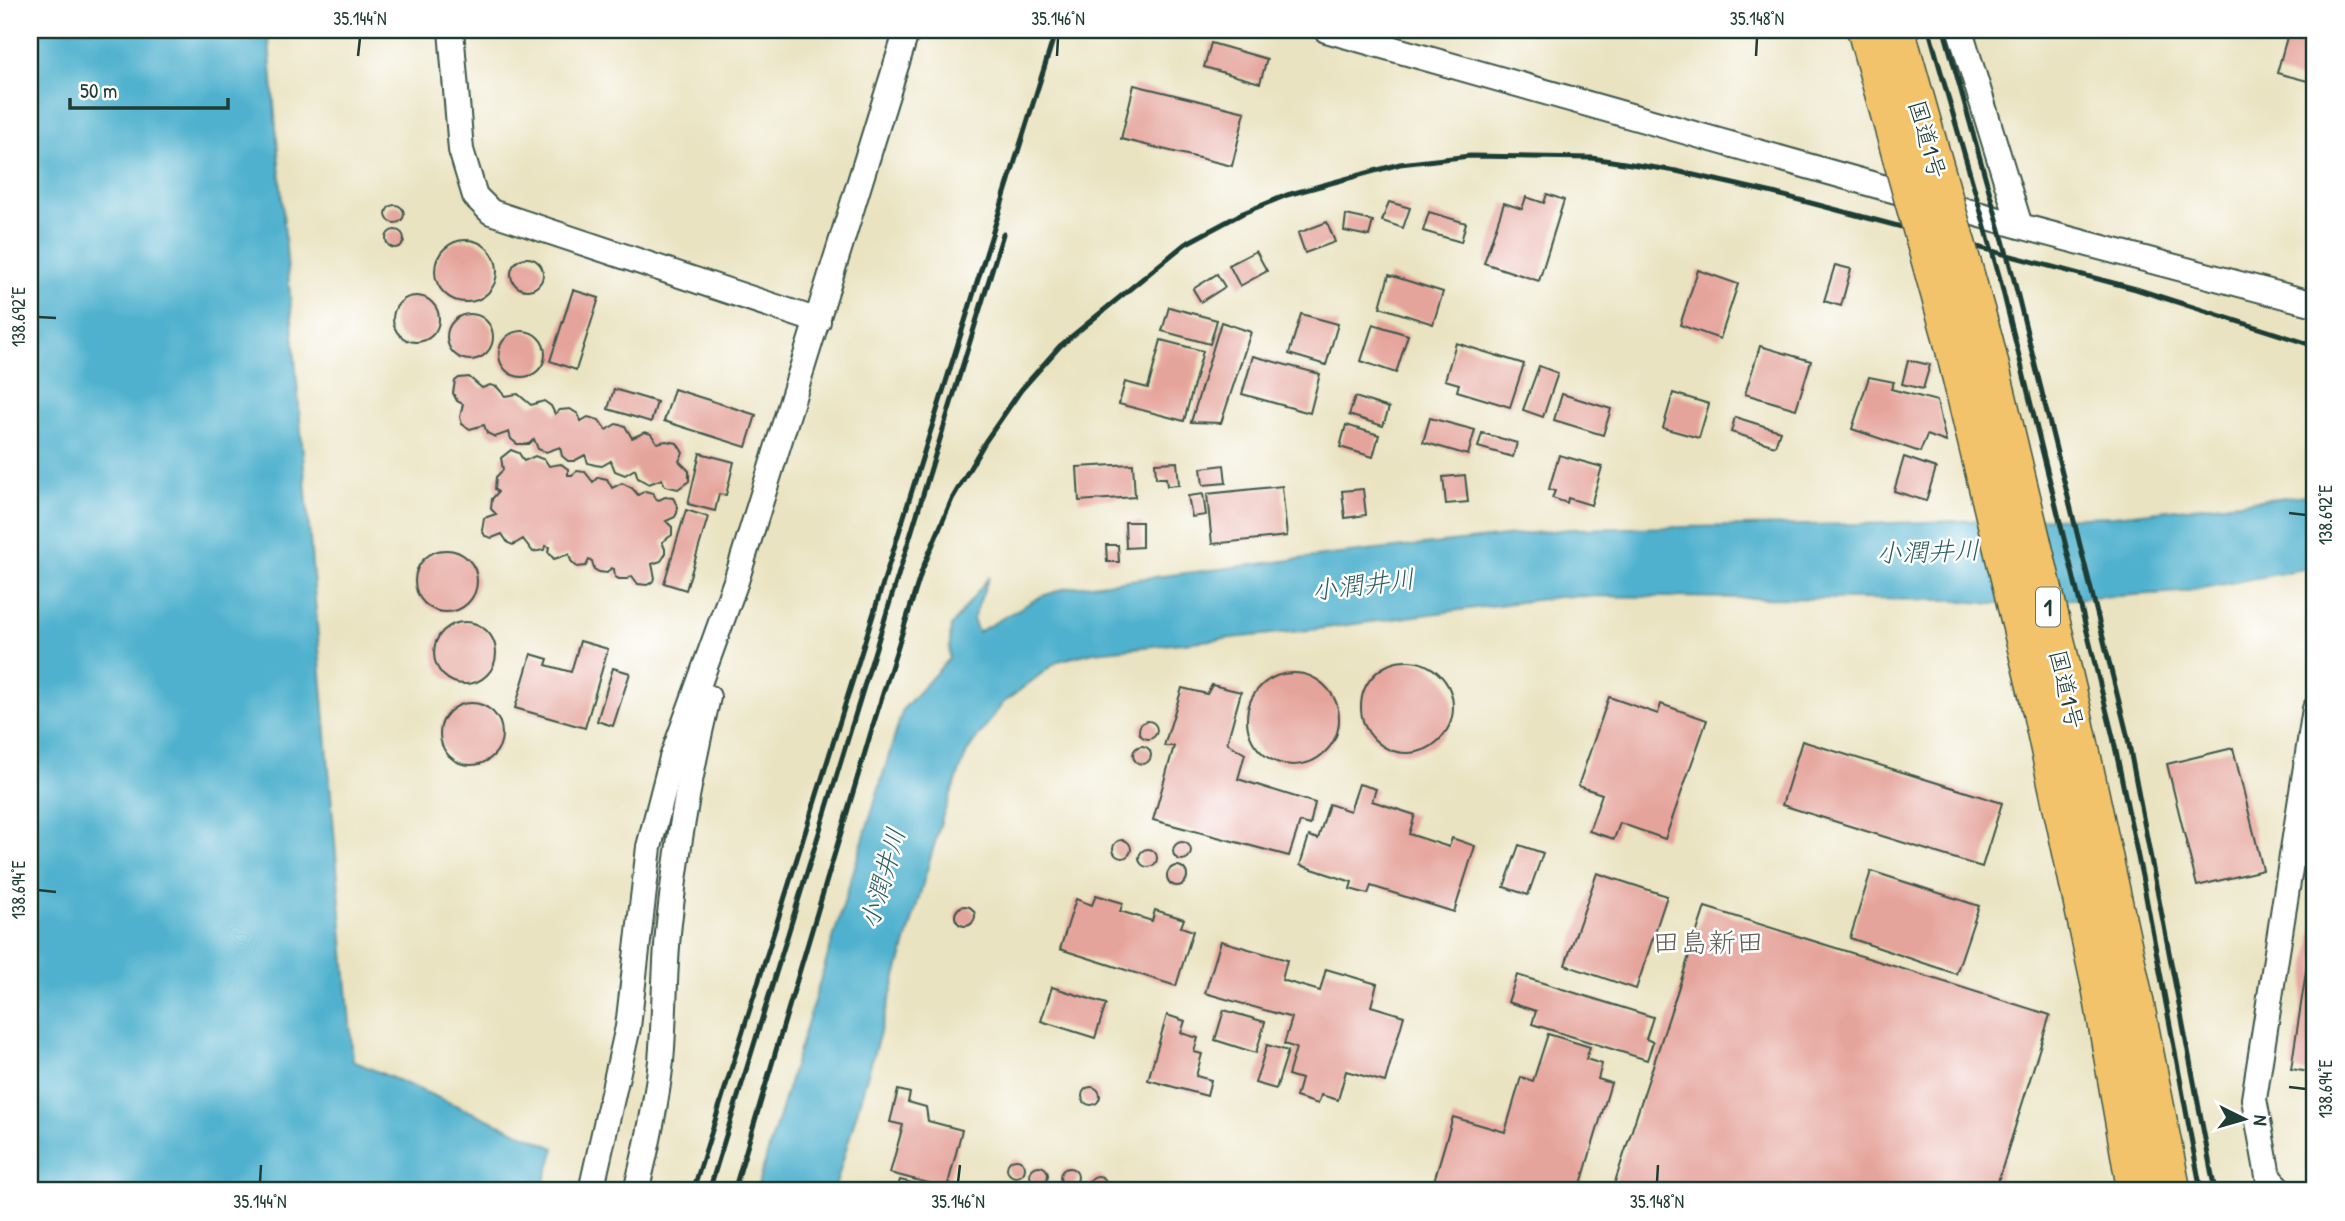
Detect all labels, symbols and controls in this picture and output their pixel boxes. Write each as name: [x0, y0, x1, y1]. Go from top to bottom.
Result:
text: 35.144°N: [333, 6, 387, 31]
text: 35.146°N: [1031, 6, 1085, 31]
text: 35.148°N: [1730, 6, 1784, 31]
scale bar: [70, 66, 228, 110]
text: 50 m: [80, 76, 117, 105]
street label: 国道1号: [1901, 96, 1955, 182]
text: 138.692°E: [6, 287, 31, 347]
text: 138.692°E: [2313, 485, 2338, 545]
water label: 小潤井川: [1875, 532, 1981, 570]
water label: 小潤井川: [1309, 560, 1417, 608]
road number: 1: [2036, 587, 2060, 626]
street label: 国道1号: [2042, 646, 2092, 732]
water label: 小潤井川: [851, 823, 913, 933]
text: 138.694°E: [6, 861, 31, 919]
district label: 田島新田: [1652, 923, 1764, 961]
text: 138.694°E: [2313, 1060, 2338, 1118]
north arrow: [2208, 1084, 2278, 1154]
text: N: [2248, 1114, 2274, 1127]
text: 35.144°N: [233, 1189, 287, 1214]
text: 35.146°N: [931, 1189, 985, 1214]
text: 35.148°N: [1630, 1189, 1684, 1214]

